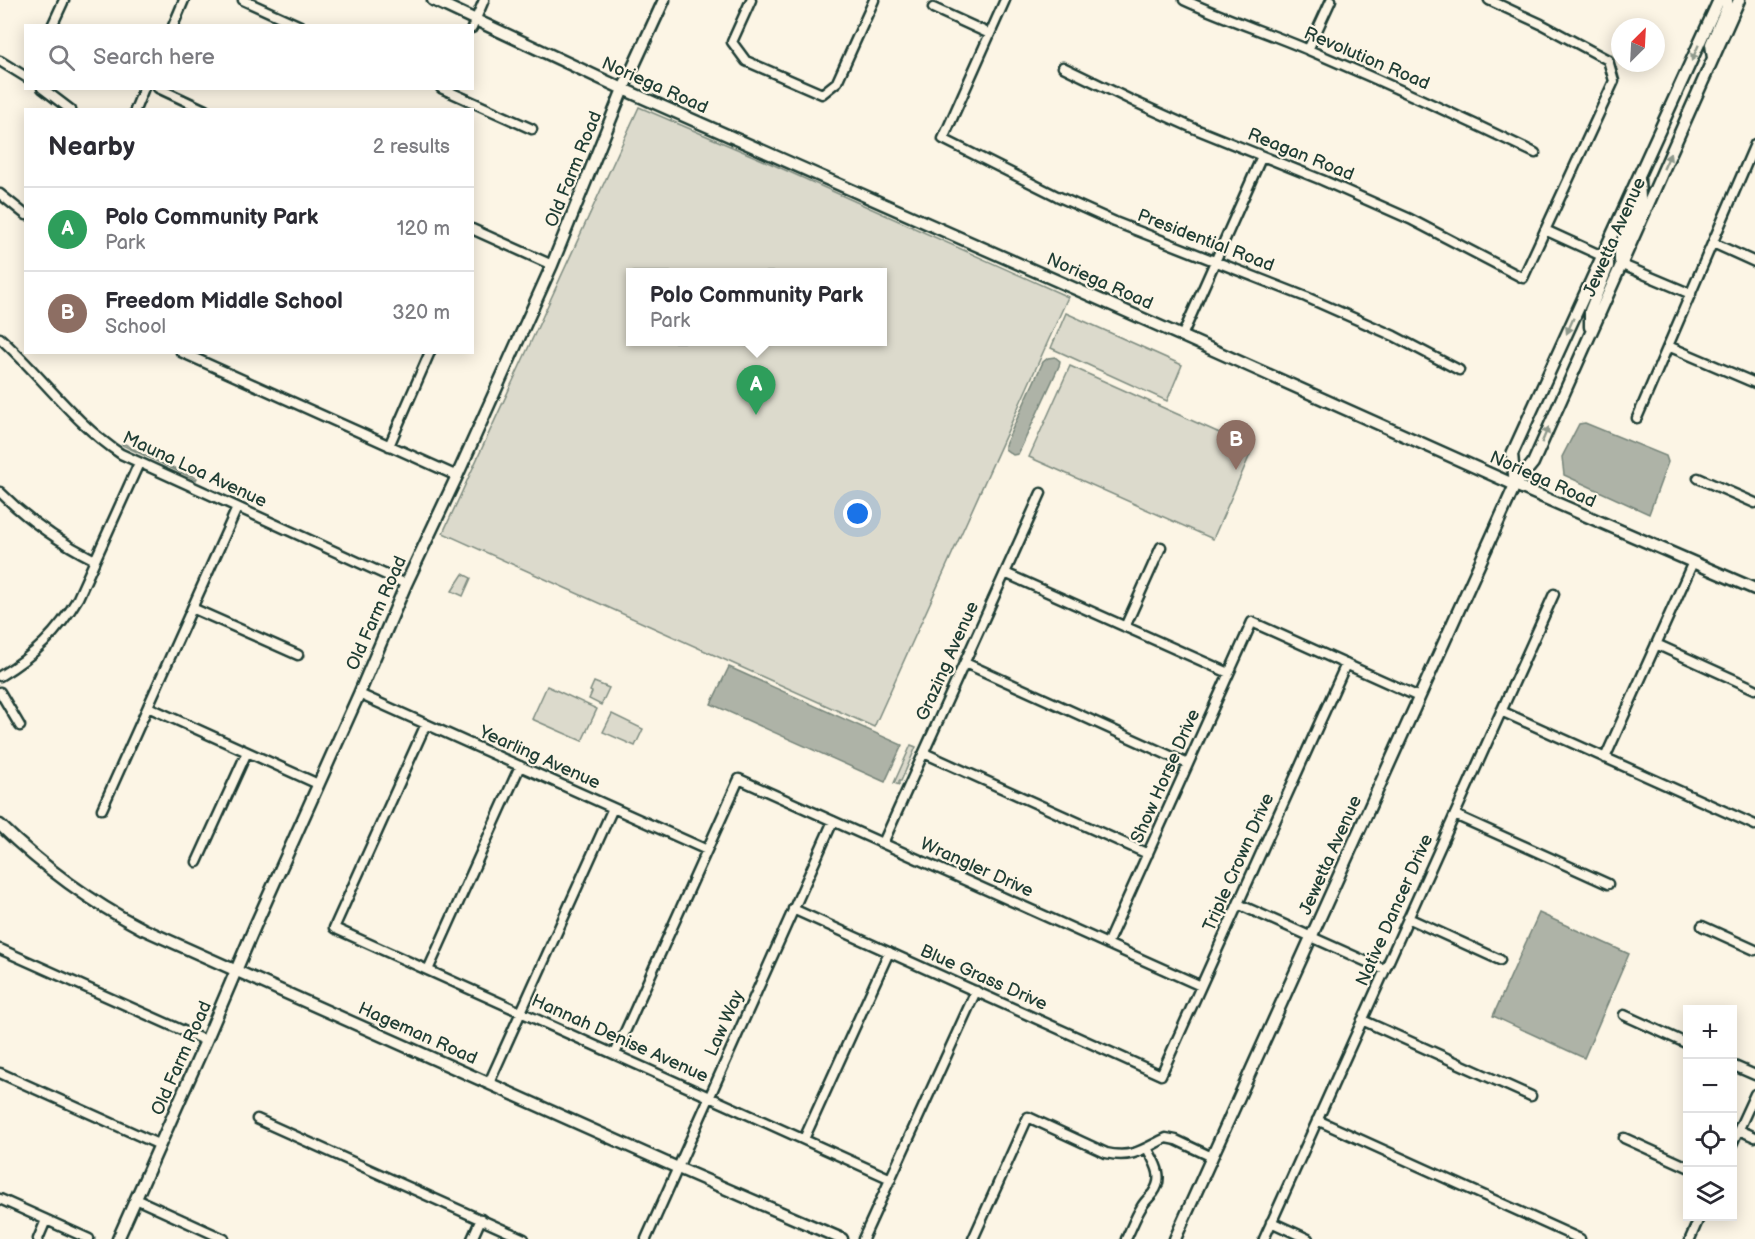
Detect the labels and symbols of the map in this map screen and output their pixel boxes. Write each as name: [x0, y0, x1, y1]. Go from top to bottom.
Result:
north arrow: [1611, 18, 1665, 72]
street label: Revolution Road: [1301, 22, 1433, 94]
one-way arrow: [1690, 45, 1700, 63]
street label: Noriega Road: [598, 53, 711, 118]
street label: Old Farm Road: [541, 108, 606, 230]
street label: Reagan Road: [1245, 124, 1357, 185]
one-way arrow: [1662, 153, 1671, 170]
street label: Jewetta Avenue: [1579, 174, 1650, 300]
street label: Presidential Road: [1134, 205, 1277, 276]
street label: Noriega Road: [1043, 249, 1156, 314]
one-way arrow: [1566, 318, 1575, 335]
pin: A: [736, 366, 776, 415]
pin: B: [1216, 420, 1256, 470]
one-way arrow: [1540, 426, 1550, 444]
street label: Mauna Loa Avenue: [119, 427, 270, 512]
street label: Noriega Road: [1486, 447, 1599, 512]
your location: [843, 499, 872, 528]
street label: Old Farm Road: [342, 553, 411, 674]
street label: Grazing Avenue: [912, 598, 983, 724]
street label: Show Horse Drive: [1126, 706, 1205, 846]
street label: Yearling Avenue: [475, 721, 604, 794]
street label: Triple Crown Drive: [1199, 790, 1278, 935]
street label: Jewetta Avenue: [1295, 792, 1366, 918]
street label: Native Dancer Drive: [1352, 831, 1438, 989]
street label: Wrangler Drive: [917, 833, 1037, 902]
street label: Blue Grass Drive: [917, 940, 1051, 1015]
street label: Law Way: [701, 986, 749, 1059]
street label: Hannah Denise Avenue: [528, 990, 712, 1087]
street label: Old Farm Road: [147, 998, 216, 1119]
street label: Hageman Road: [355, 998, 481, 1069]

